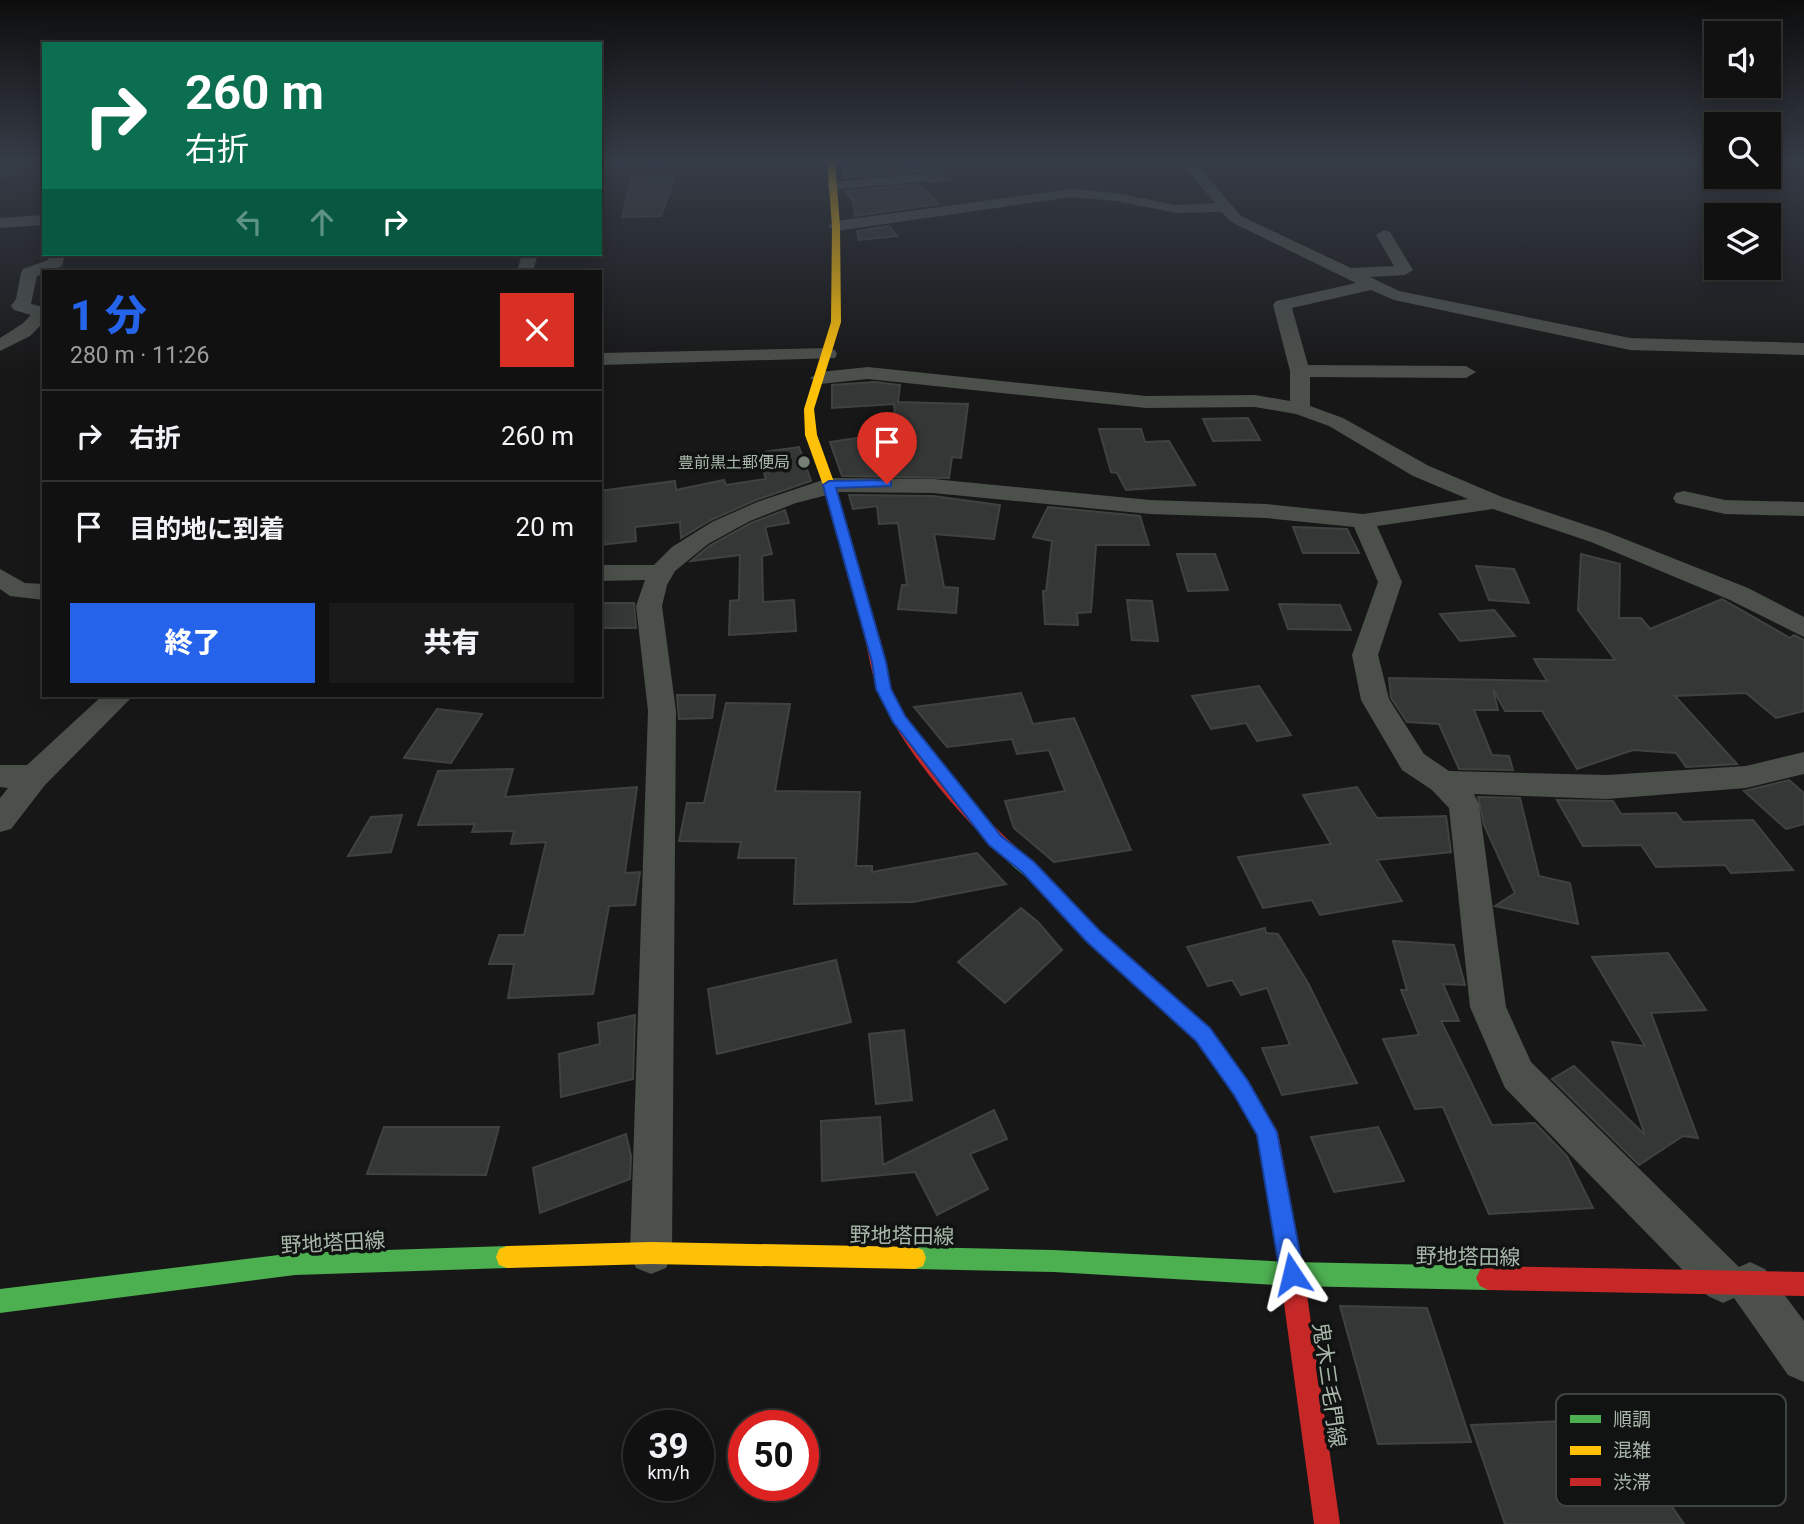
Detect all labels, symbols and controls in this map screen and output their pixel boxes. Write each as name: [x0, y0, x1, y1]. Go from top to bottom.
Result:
map controls: [1704, 21, 1781, 280]
button: sound: [1704, 21, 1781, 98]
text: 260 m: [185, 64, 324, 121]
icon: right: [70, 70, 161, 161]
button: search: [1704, 112, 1781, 189]
text: 右折: [185, 130, 249, 168]
icon: left: [230, 203, 268, 241]
icon: ahead: [303, 203, 341, 241]
icon: right: [376, 203, 414, 241]
button: layers: [1704, 203, 1781, 280]
text: 1 分: [70, 291, 147, 340]
button: close: [500, 293, 574, 367]
text: 280 m · 11:26: [70, 342, 209, 369]
pin: [857, 412, 917, 484]
icon: right: [70, 417, 108, 455]
text: 260 m: [501, 421, 574, 451]
text: 右折: [129, 423, 181, 453]
icon: arrive: [868, 423, 906, 461]
place label: 豊前黒土郵便局: [678, 453, 790, 472]
marker: 豊前黒土郵便局: [796, 454, 812, 470]
icon: arrive: [70, 508, 108, 546]
text: 20 m: [516, 512, 574, 542]
text: 目的地に到着: [129, 514, 285, 544]
button: 終了: [70, 603, 315, 683]
button: 共有: [329, 603, 574, 683]
street label: 野地塔田線: [849, 1223, 955, 1249]
street label: 野地塔田線: [280, 1228, 386, 1258]
position arrow: [1255, 1237, 1329, 1311]
street label: 野地塔田線: [1415, 1244, 1521, 1270]
street label: 鬼木三毛門線: [1308, 1321, 1350, 1449]
legend: [1556, 1394, 1786, 1506]
text: 順調: [1613, 1408, 1651, 1431]
speed limit sign: 50: [728, 1410, 819, 1501]
text: 39: [648, 1426, 689, 1467]
text: 混雑: [1613, 1439, 1651, 1462]
text: km/h: [647, 1462, 690, 1483]
text: 渋滞: [1613, 1471, 1651, 1494]

